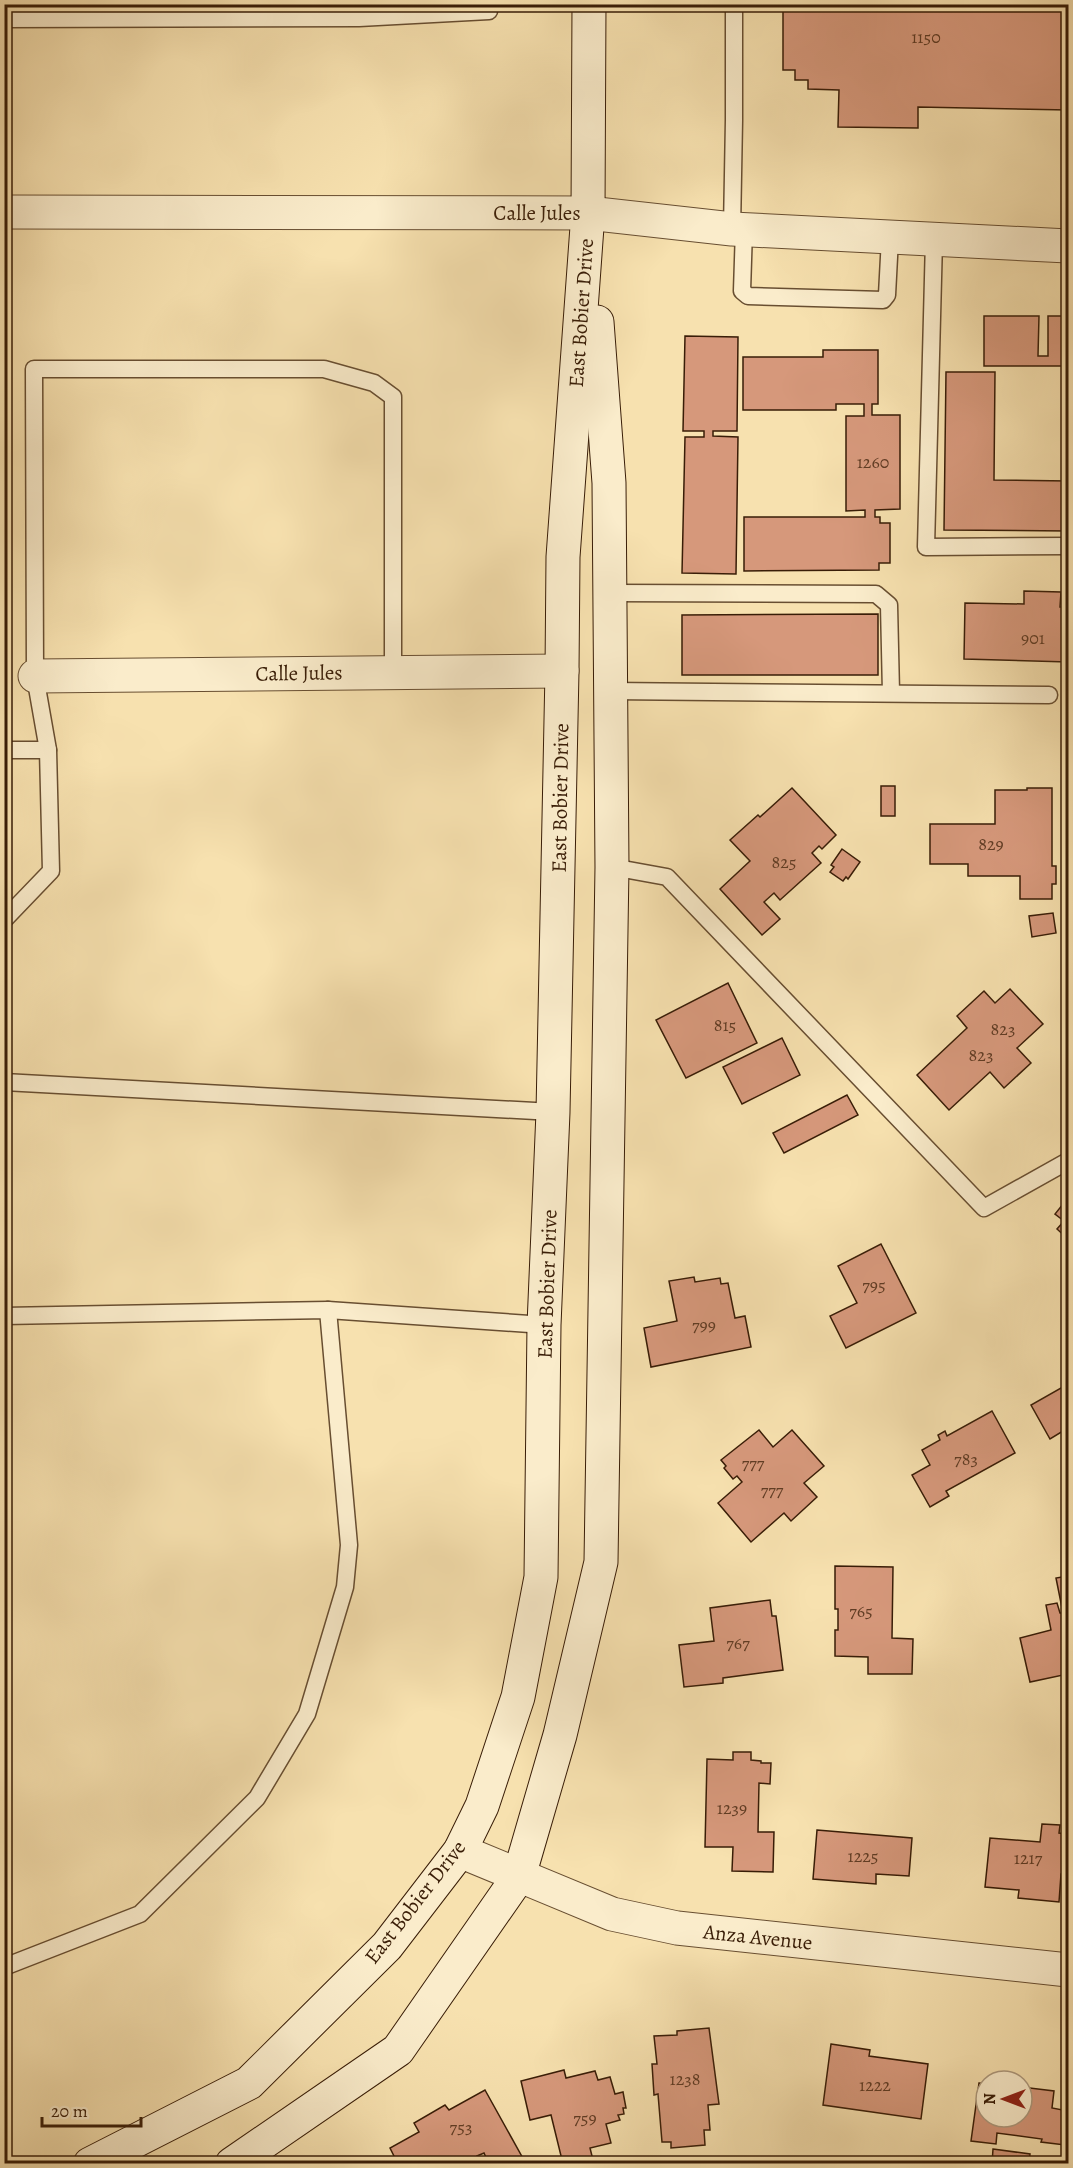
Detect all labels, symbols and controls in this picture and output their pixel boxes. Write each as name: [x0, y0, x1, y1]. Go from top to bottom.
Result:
house number: 1150: [911, 25, 941, 49]
street label: Calle Jules: [493, 199, 581, 227]
street label: East Bobier Drive: [562, 237, 600, 389]
house number: 1260: [857, 450, 889, 474]
house number: 901: [1021, 626, 1045, 650]
street label: Calle Jules: [255, 658, 343, 688]
street label: East Bobier Drive: [545, 723, 575, 873]
house number: 829: [978, 832, 1004, 856]
house number: 825: [771, 850, 797, 874]
house number: 815: [714, 1013, 736, 1037]
house number: 823: [991, 1017, 1015, 1041]
house number: 823: [969, 1043, 993, 1067]
street label: East Bobier Drive: [530, 1209, 564, 1359]
house number: 795: [862, 1273, 886, 1297]
house number: 799: [692, 1313, 716, 1337]
house number: 783: [954, 1447, 978, 1471]
house number: 777: [742, 1451, 765, 1475]
house number: 777: [761, 1478, 784, 1502]
house number: 765: [849, 1599, 873, 1623]
house number: 767: [726, 1631, 750, 1655]
house number: 1239: [717, 1796, 747, 1820]
street label: East Bobier Drive: [358, 1835, 472, 1969]
house number: 1225: [848, 1844, 879, 1868]
house number: 1217: [1014, 1846, 1043, 1870]
street label: Anza Avenue: [701, 1917, 814, 1957]
house number: 1238: [670, 2067, 700, 2091]
north arrow: [974, 2069, 1034, 2129]
house number: 1222: [859, 2073, 891, 2097]
scale bar: [42, 2090, 141, 2128]
text: N: [979, 2093, 1001, 2105]
text: 20 m: [51, 2099, 88, 2123]
house number: 759: [573, 2106, 597, 2130]
house number: 753: [450, 2115, 472, 2139]

